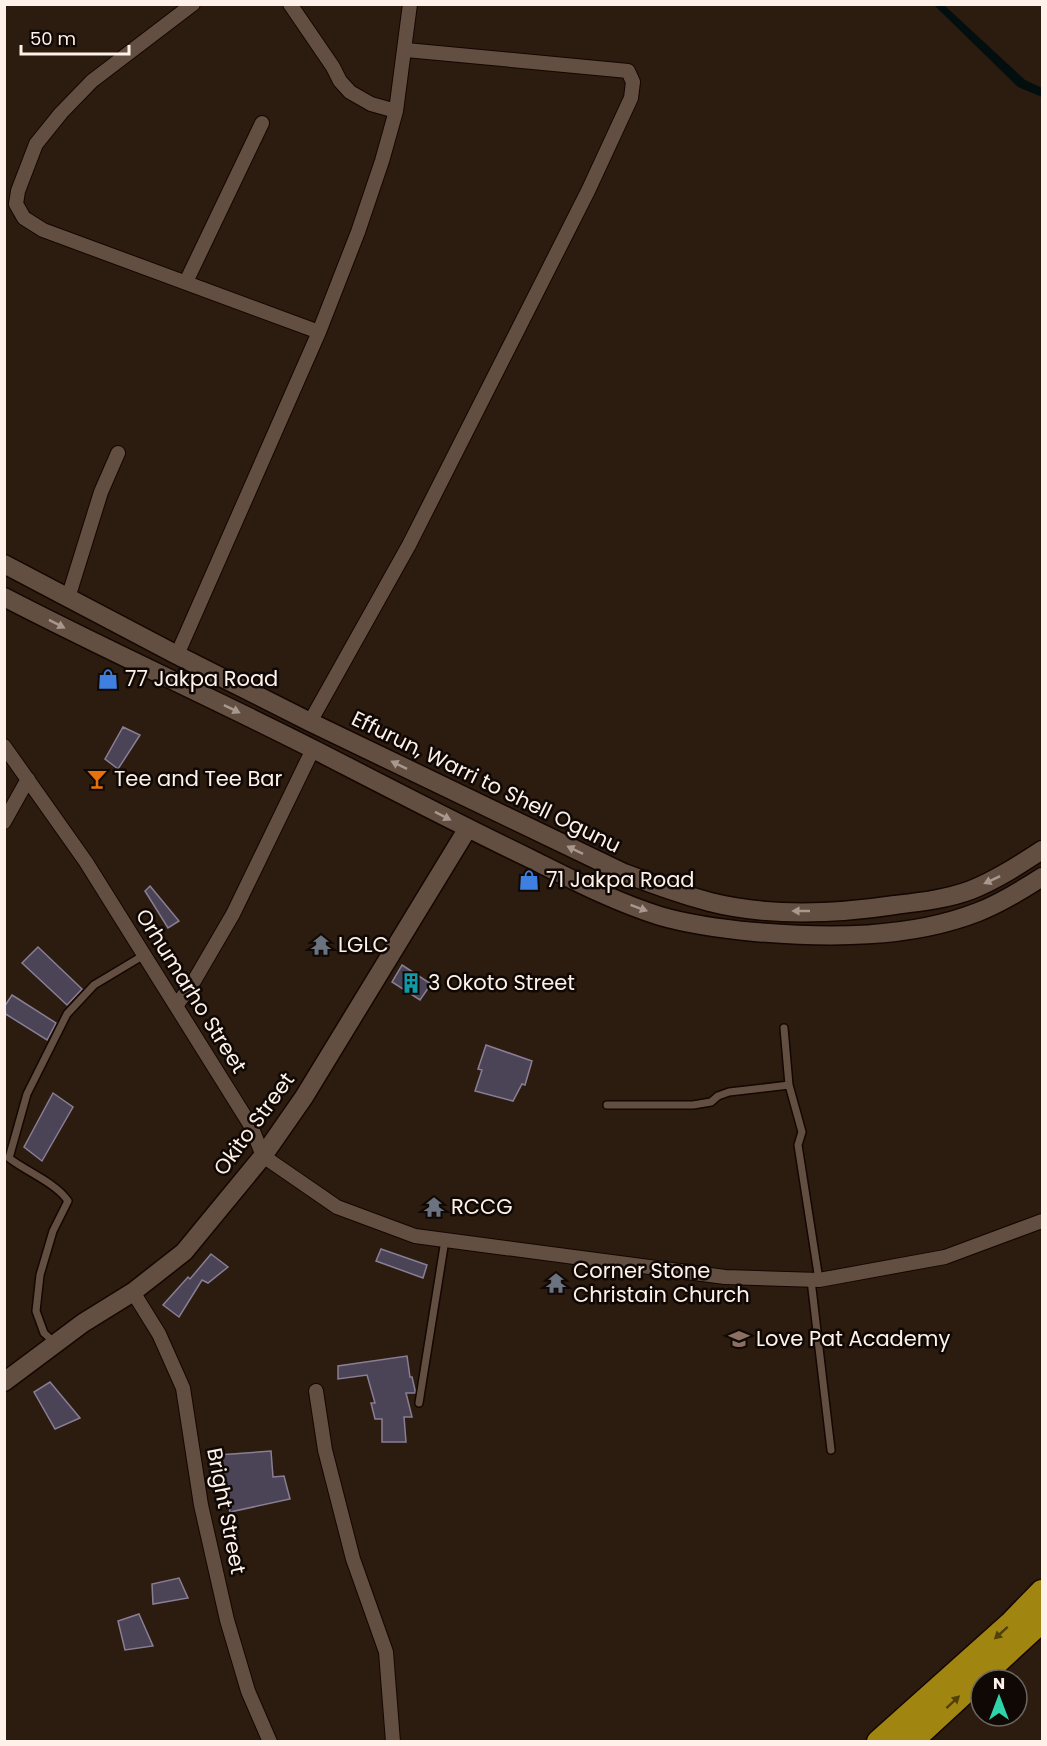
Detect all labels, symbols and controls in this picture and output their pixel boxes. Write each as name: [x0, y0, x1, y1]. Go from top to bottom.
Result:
scale bar: [21, 18, 129, 56]
text: 50 m: [30, 26, 76, 51]
one-way arrow: [48, 619, 65, 629]
place label: 77 Jakpa Road: [125, 664, 278, 693]
shop icon: 77 Jakpa Road: [96, 667, 120, 691]
one-way arrow: [223, 704, 240, 714]
street label: Effurun, Warri to Shell Ogunu: [347, 704, 626, 859]
one-way arrow: [391, 761, 408, 770]
place label: Tee and Tee Bar: [114, 764, 283, 793]
bar icon: Tee and Tee Bar: [85, 767, 109, 791]
one-way arrow: [435, 811, 452, 821]
one-way arrow: [567, 845, 584, 854]
place label: 71 Jakpa Road: [546, 865, 695, 894]
shop icon: 71 Jakpa Road: [517, 868, 541, 892]
one-way arrow: [984, 875, 1001, 884]
street label: Orhumarho Street: [129, 903, 254, 1078]
one-way arrow: [630, 903, 648, 913]
one-way arrow: [792, 907, 811, 916]
place label: LGLC: [338, 930, 389, 959]
temple icon: LGLC: [309, 933, 333, 957]
place label: 3 Okoto Street: [428, 968, 575, 997]
building icon: 3 Okoto Street: [399, 971, 423, 995]
street label: Okito Street: [206, 1066, 301, 1181]
place label: RCCG: [451, 1192, 513, 1221]
temple icon: RCCG: [422, 1195, 446, 1219]
place label: Corner Stone Christain Church: [573, 1256, 750, 1309]
temple icon: Corner Stone Christain Church: [544, 1271, 568, 1295]
place label: Love Pat Academy: [756, 1324, 950, 1353]
school or university icon: Love Pat Academy: [727, 1327, 751, 1351]
street label: Bright Street: [200, 1445, 253, 1577]
one-way arrow: [993, 1626, 1008, 1640]
north arrow: [969, 1668, 1029, 1728]
text: N: [993, 1672, 1005, 1695]
one-way arrow: [945, 1695, 960, 1709]

